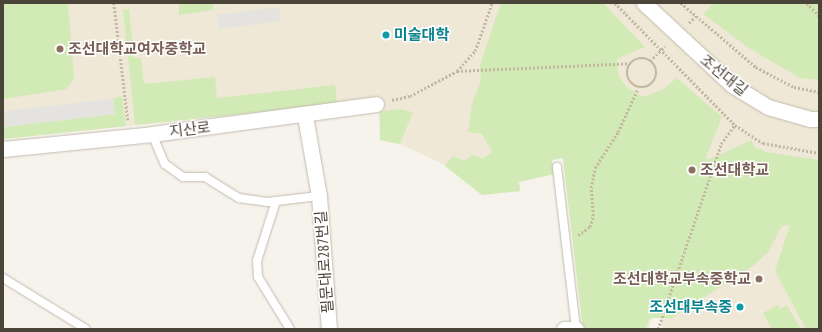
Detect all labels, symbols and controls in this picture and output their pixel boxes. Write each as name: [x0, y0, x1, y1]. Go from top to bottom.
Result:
place label: 미술대학: [394, 26, 449, 44]
marker: 미술대학: [381, 30, 391, 40]
place label: 조선대학교여자중학교: [68, 40, 206, 58]
marker: 조선대학교여자중학교: [55, 44, 65, 54]
street label: 조선대길: [697, 51, 751, 99]
street label: 지산로: [168, 118, 212, 140]
place label: 조선대학교: [700, 161, 769, 179]
marker: 조선대학교: [687, 165, 697, 175]
street label: 필문대로287번길: [311, 210, 337, 314]
place label: 조선대학교부속중학교: [613, 270, 751, 288]
marker: 조선대학교부속중학교: [754, 274, 764, 284]
place label: 조선대부속중: [649, 298, 732, 316]
marker: 조선대부속중: [735, 302, 745, 312]

